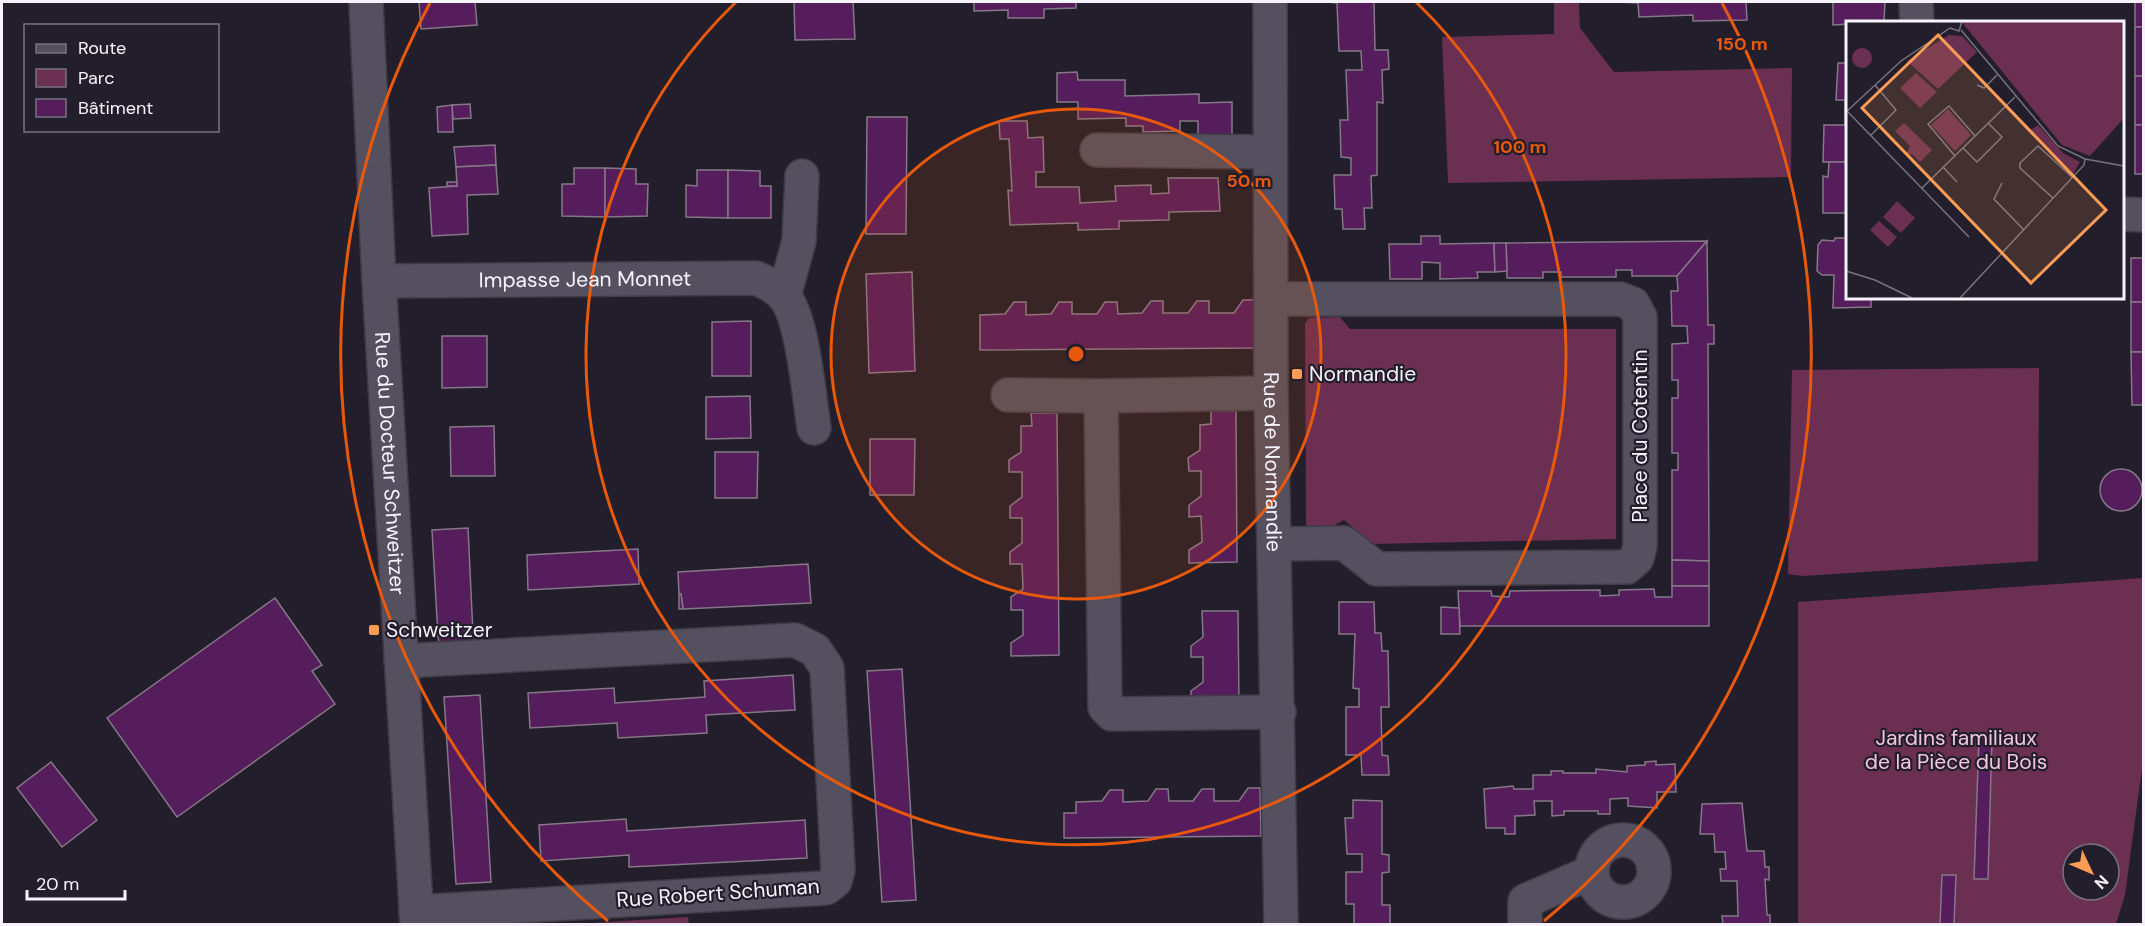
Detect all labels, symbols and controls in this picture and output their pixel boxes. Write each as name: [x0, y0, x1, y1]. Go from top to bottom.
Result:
inset map: [1846, 21, 2124, 298]
legend: [24, 24, 219, 132]
text: 150 m: [1716, 32, 1768, 56]
text: Route: [78, 36, 126, 60]
text: Parc: [78, 66, 114, 90]
text: Bâtiment: [78, 96, 153, 120]
text: 100 m: [1493, 135, 1547, 159]
text: 50 m: [1226, 169, 1272, 193]
street label: Impasse Jean Monnet: [479, 265, 691, 294]
street label: Rue du Docteur Schweitzer: [368, 331, 412, 596]
centre of rings: [1066, 344, 1086, 364]
street label: Place du Cotentin: [1626, 350, 1654, 522]
place label: Normandie: [1309, 360, 1416, 388]
marker: Normandie: [1290, 367, 1304, 381]
street label: Rue de Normandie: [1257, 372, 1288, 552]
place label: Schweitzer: [386, 616, 493, 644]
marker: Schweitzer: [367, 623, 381, 637]
park label: Jardins familiaux de la Pièce du Bois: [1865, 724, 2047, 776]
north arrow: [2061, 842, 2121, 902]
scale bar: [27, 863, 124, 901]
text: N: [2090, 871, 2113, 894]
text: 20 m: [36, 872, 79, 896]
street label: Rue Robert Schuman: [616, 872, 820, 914]

